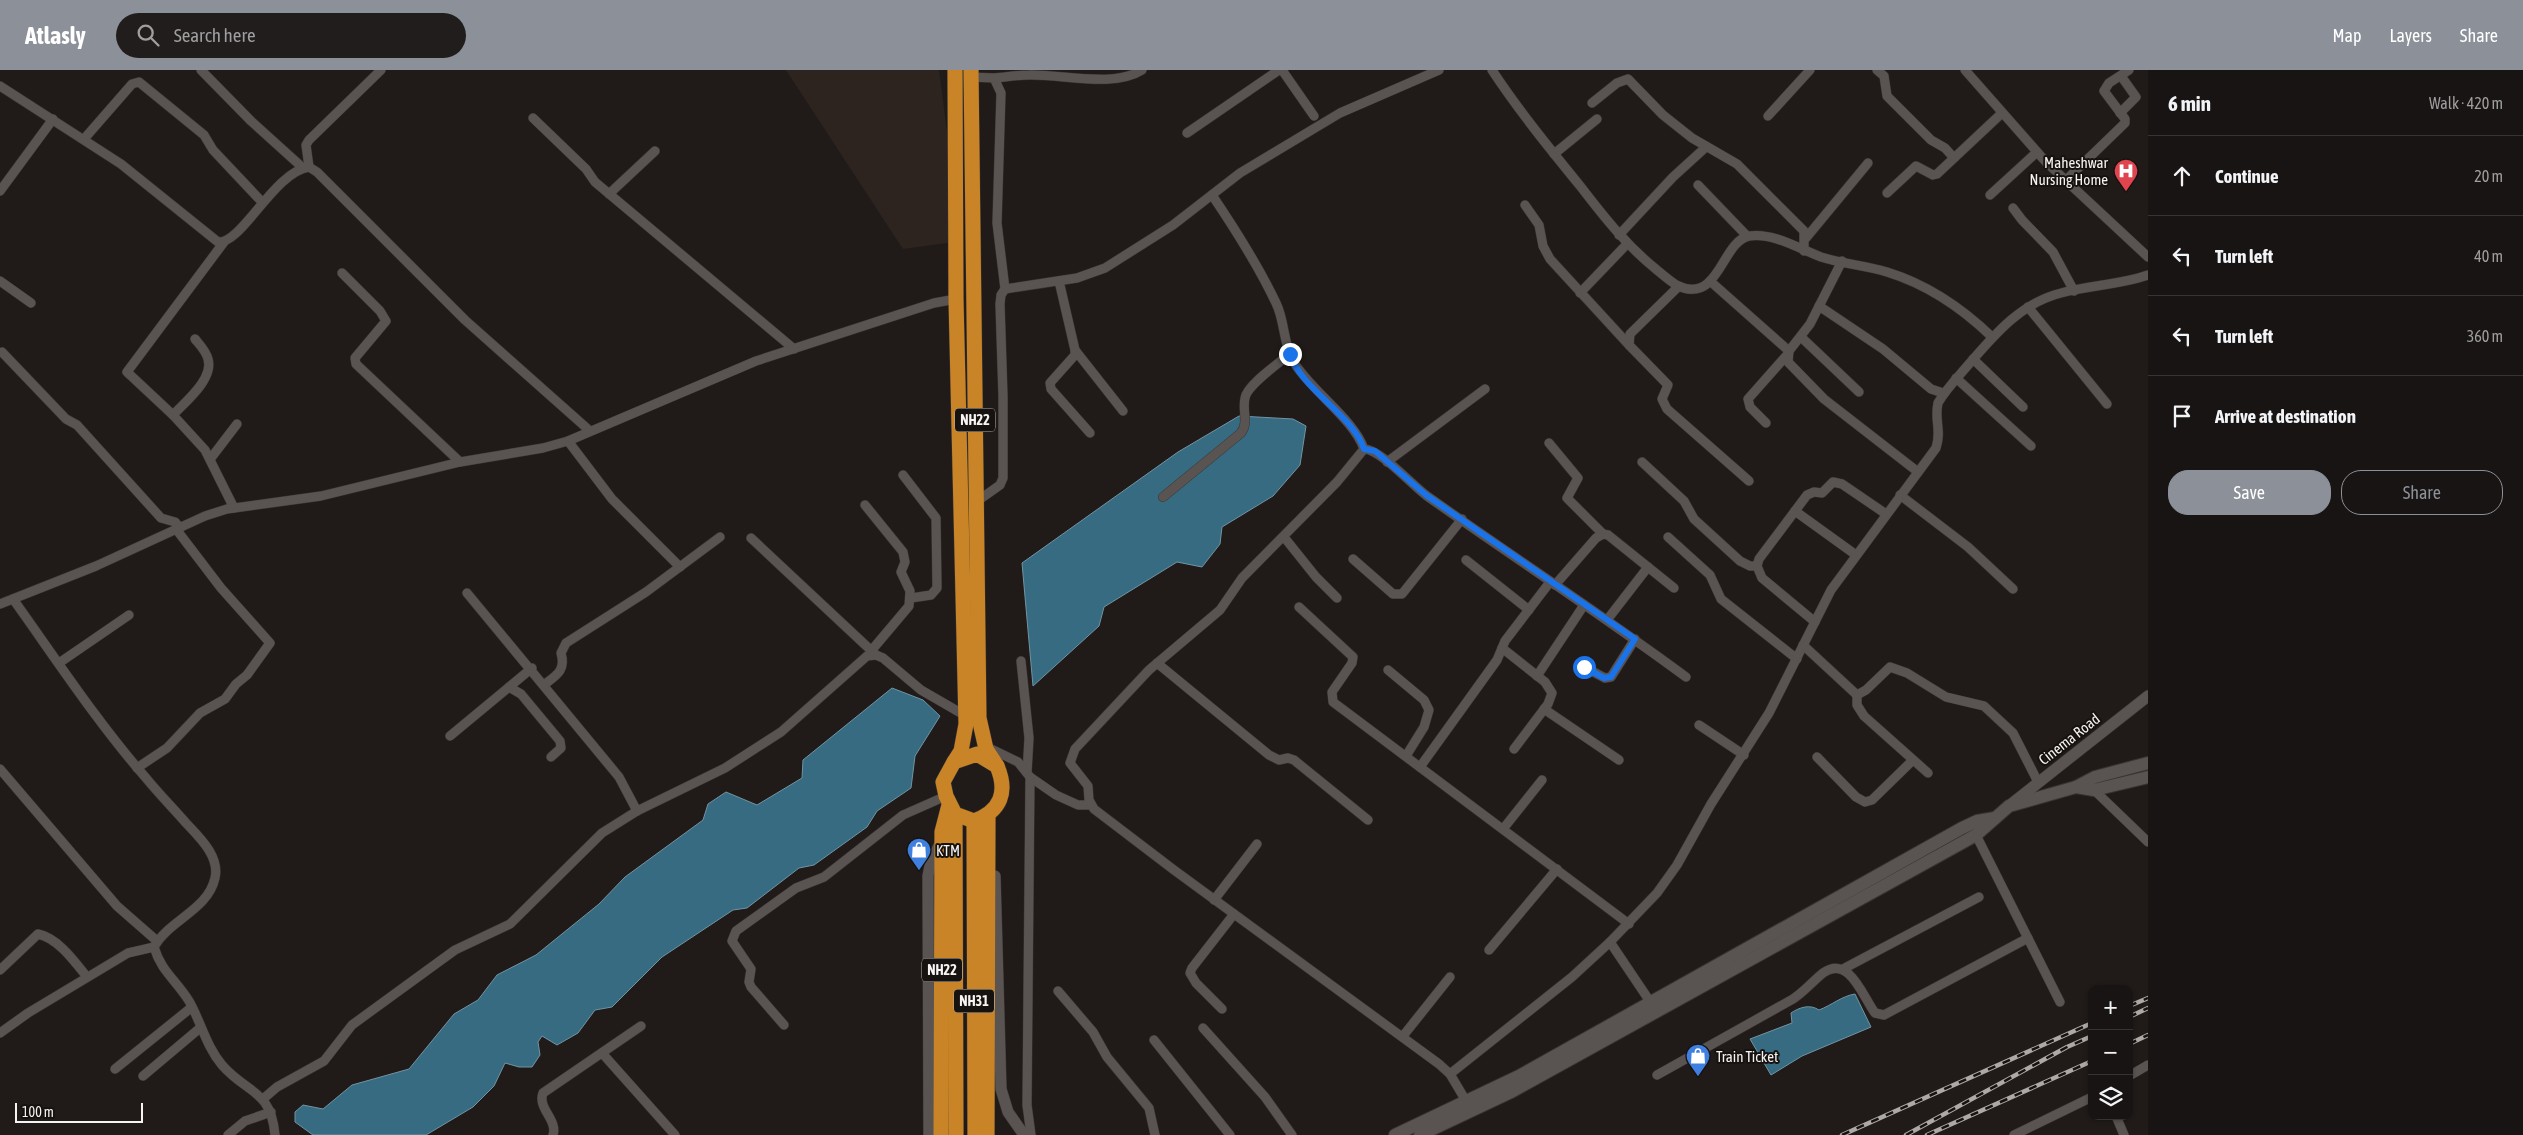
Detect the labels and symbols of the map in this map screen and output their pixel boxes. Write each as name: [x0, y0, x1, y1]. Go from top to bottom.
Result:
place label: Maheshwar Nursing Home: [2030, 154, 2109, 188]
hospital icon: Maheshwar Nursing Home: [2113, 158, 2139, 192]
route end: [1279, 343, 1302, 366]
road number: NH22: [955, 408, 995, 432]
route start: [1573, 656, 1596, 679]
street label: Cinema Road: [2035, 710, 2103, 768]
shop icon: KTM: [906, 837, 932, 871]
place label: KTM: [936, 842, 960, 859]
road number: NH22: [922, 958, 962, 982]
road number: NH31: [954, 989, 994, 1012]
shop icon: Train Ticket: [1685, 1043, 1711, 1077]
place label: Train Ticket: [1716, 1048, 1778, 1065]
scale bar: [15, 1100, 142, 1123]

